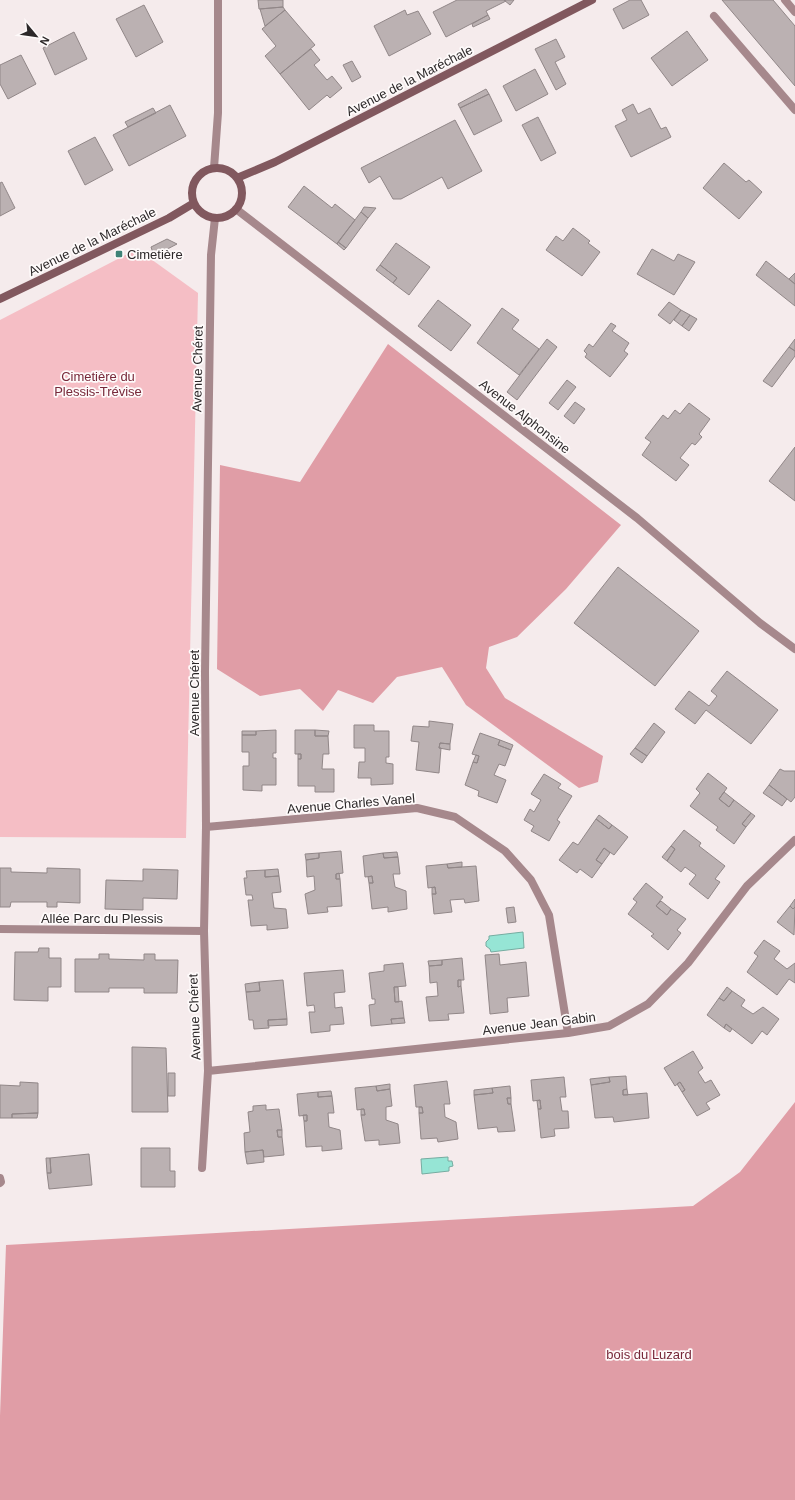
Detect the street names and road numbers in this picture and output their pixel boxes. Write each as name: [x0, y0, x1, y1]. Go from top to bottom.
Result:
street label: Avenue de la Maréchale: [343, 42, 475, 119]
street label: Avenue de la Maréchale: [26, 204, 158, 279]
street label: Avenue Chéret: [189, 325, 206, 412]
street label: Avenue Alphonsine: [476, 376, 573, 456]
street label: Avenue Chéret: [187, 649, 202, 736]
street label: Avenue Charles Vanel: [287, 790, 416, 817]
street label: Allée Parc du Plessis: [41, 911, 164, 926]
street label: Avenue Chéret: [185, 973, 204, 1060]
street label: Avenue Jean Gabin: [482, 1009, 597, 1038]

